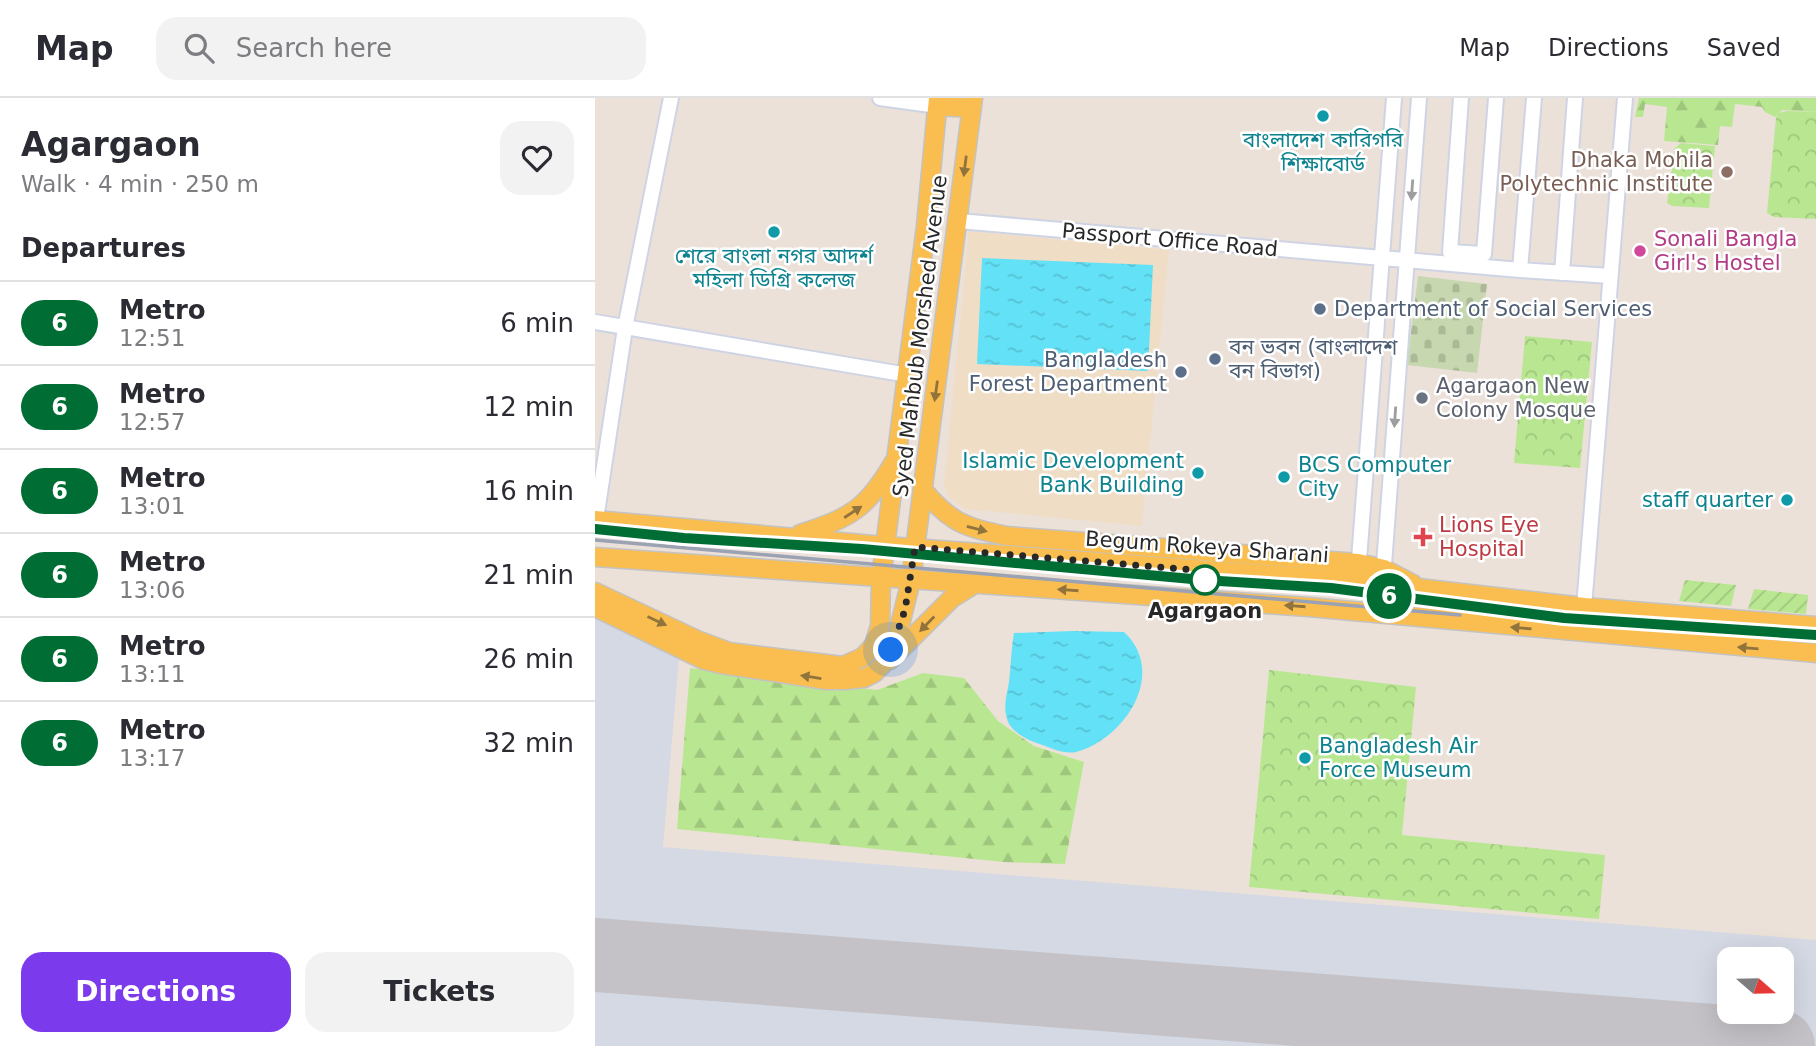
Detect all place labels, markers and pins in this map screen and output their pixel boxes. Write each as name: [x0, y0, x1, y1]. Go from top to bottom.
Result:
marker: বাংলাদেশ কারিগরি শিক্ষাবোর্ড: [1315, 108, 1331, 124]
place label: বাংলাদেশ কারিগরি শিক্ষাবোর্ড: [1242, 128, 1404, 176]
place label: Dhaka Mohila Polytechnic Institute: [1499, 148, 1713, 196]
marker: Dhaka Mohila Polytechnic Institute: [1719, 164, 1735, 180]
marker: শেরে বাংলা নগর আদর্শ মহিলা ডিগ্রি কলেজ: [766, 224, 782, 240]
place label: Sonali Bangla Girl's Hostel: [1654, 227, 1797, 275]
place label: শেরে বাংলা নগর আদর্শ মহিলা ডিগ্রি কলেজ: [675, 243, 874, 292]
marker: Sonali Bangla Girl's Hostel: [1632, 243, 1648, 259]
place label: Department of Social Services: [1334, 297, 1652, 321]
marker: Department of Social Services: [1312, 301, 1328, 317]
place label: বন ভবন (বাংলাদেশ বন বিভাগ): [1228, 335, 1398, 383]
place label: Bangladesh Forest Department: [969, 348, 1167, 396]
marker: বন ভবন (বাংলাদেশ বন বিভাগ): [1207, 351, 1223, 367]
marker: Bangladesh Forest Department: [1173, 364, 1189, 380]
place label: Agargaon New Colony Mosque: [1436, 374, 1596, 422]
marker: Agargaon New Colony Mosque: [1414, 390, 1430, 406]
place label: Islamic Development Bank Building: [962, 449, 1184, 497]
place label: BCS Computer City: [1298, 453, 1451, 501]
marker: Islamic Development Bank Building: [1190, 465, 1206, 481]
marker: BCS Computer City: [1276, 469, 1292, 485]
place label: staff quarter: [1642, 488, 1773, 512]
marker: staff quarter: [1779, 492, 1795, 508]
place label: Lions Eye Hospital: [1439, 513, 1539, 561]
marker: Lions Eye Hospital: [1413, 527, 1433, 547]
marker: Agargaon: [1190, 565, 1220, 595]
place label: Agargaon: [1148, 599, 1262, 623]
place label: Bangladesh Air Force Museum: [1319, 734, 1478, 782]
marker: Bangladesh Air Force Museum: [1297, 750, 1313, 766]

